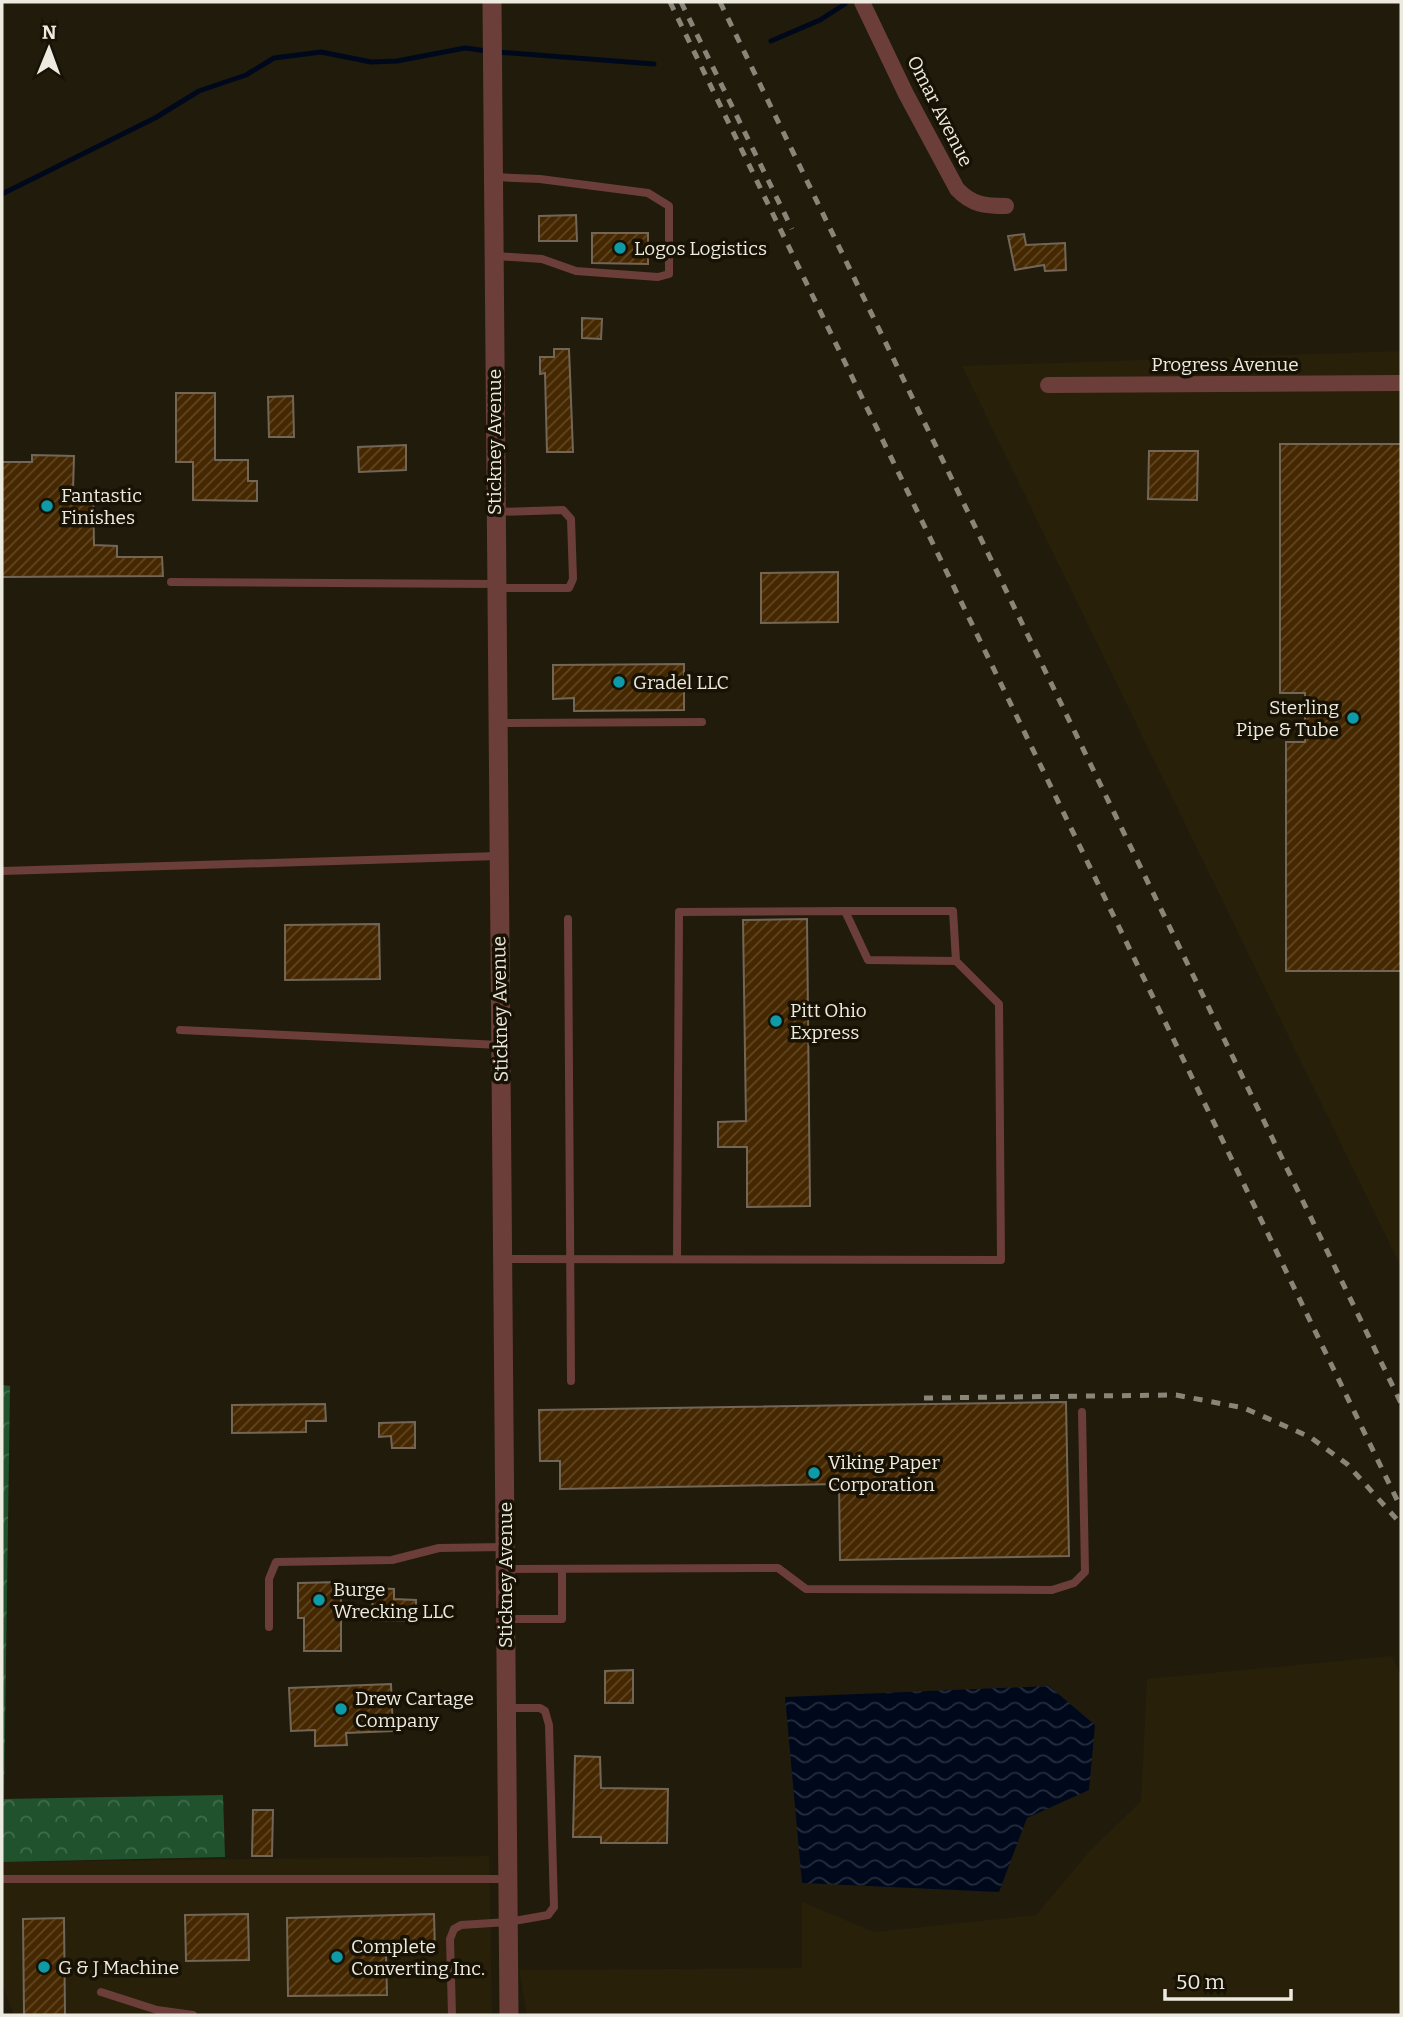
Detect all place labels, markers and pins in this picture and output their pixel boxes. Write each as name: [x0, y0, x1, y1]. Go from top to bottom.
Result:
place label: Logos Logistics: [634, 237, 767, 260]
marker: Logos Logistics: [612, 240, 628, 256]
place label: Fantastic Finishes: [61, 484, 142, 529]
marker: Fantastic Finishes: [39, 498, 55, 514]
place label: Gradel LLC: [633, 671, 729, 694]
marker: Gradel LLC: [611, 674, 627, 690]
place label: Sterling Pipe & Tube: [1236, 696, 1339, 741]
marker: Sterling Pipe & Tube: [1345, 710, 1361, 726]
place label: Pitt Ohio Express: [790, 999, 867, 1044]
marker: Pitt Ohio Express: [768, 1013, 784, 1029]
place label: Viking Paper Corporation: [828, 1451, 940, 1496]
marker: Viking Paper Corporation: [806, 1465, 822, 1481]
place label: Burge Wrecking LLC: [333, 1578, 454, 1623]
marker: Burge Wrecking LLC: [311, 1592, 327, 1608]
place label: Drew Cartage Company: [355, 1687, 474, 1732]
marker: Drew Cartage Company: [333, 1701, 349, 1717]
place label: Complete Converting Inc.: [351, 1935, 485, 1980]
marker: Complete Converting Inc.: [329, 1949, 345, 1965]
place label: G & J Machine: [58, 1956, 179, 1979]
marker: G & J Machine: [36, 1959, 52, 1975]

